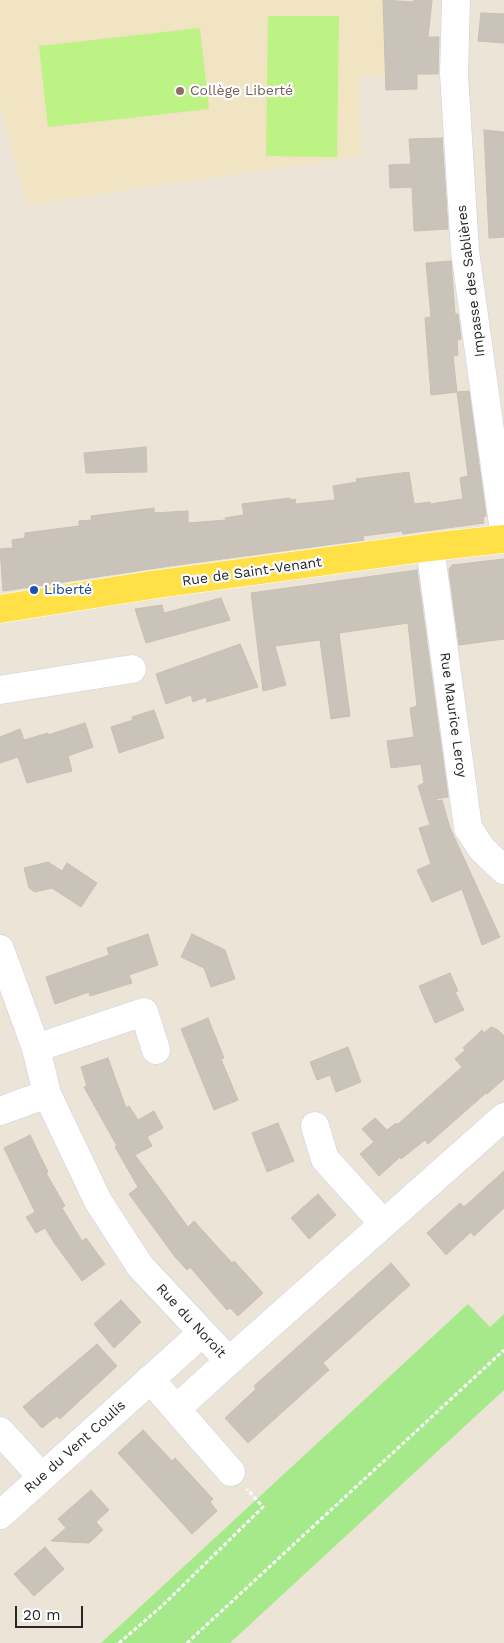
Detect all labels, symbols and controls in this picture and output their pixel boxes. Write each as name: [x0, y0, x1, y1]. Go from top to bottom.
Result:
place label: Collège Liberté: [190, 83, 293, 99]
marker: Collège Liberté: [174, 85, 186, 97]
street label: Impasse des Sablières: [453, 204, 489, 358]
street label: Rue de Saint-Venant: [181, 554, 323, 590]
place label: Liberté: [44, 582, 92, 598]
marker: Liberté: [28, 584, 40, 596]
street label: Rue Maurice Leroy: [436, 651, 470, 779]
street label: Rue du Noroit: [153, 1281, 229, 1361]
street label: Rue du Vent Coulis: [21, 1397, 129, 1497]
scale bar: [18, 1596, 85, 1628]
text: 20 m: [23, 1606, 61, 1624]

